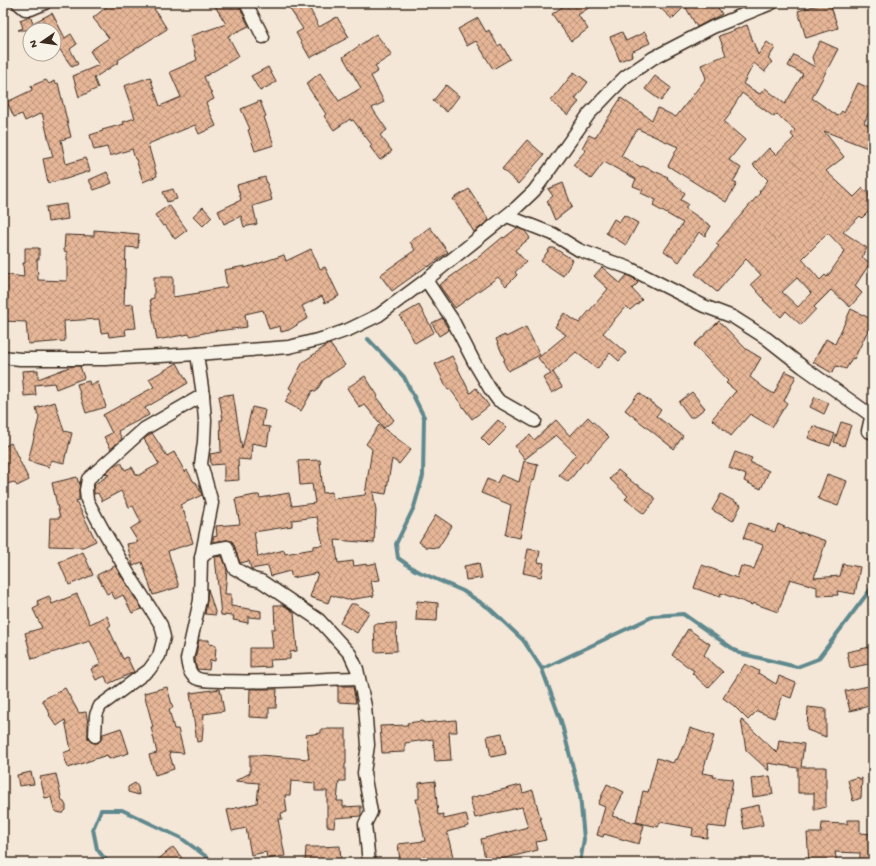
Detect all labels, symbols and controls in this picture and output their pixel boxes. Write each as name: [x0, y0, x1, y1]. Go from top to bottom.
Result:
north arrow: [22, 22, 62, 62]
text: N: [28, 39, 41, 49]

